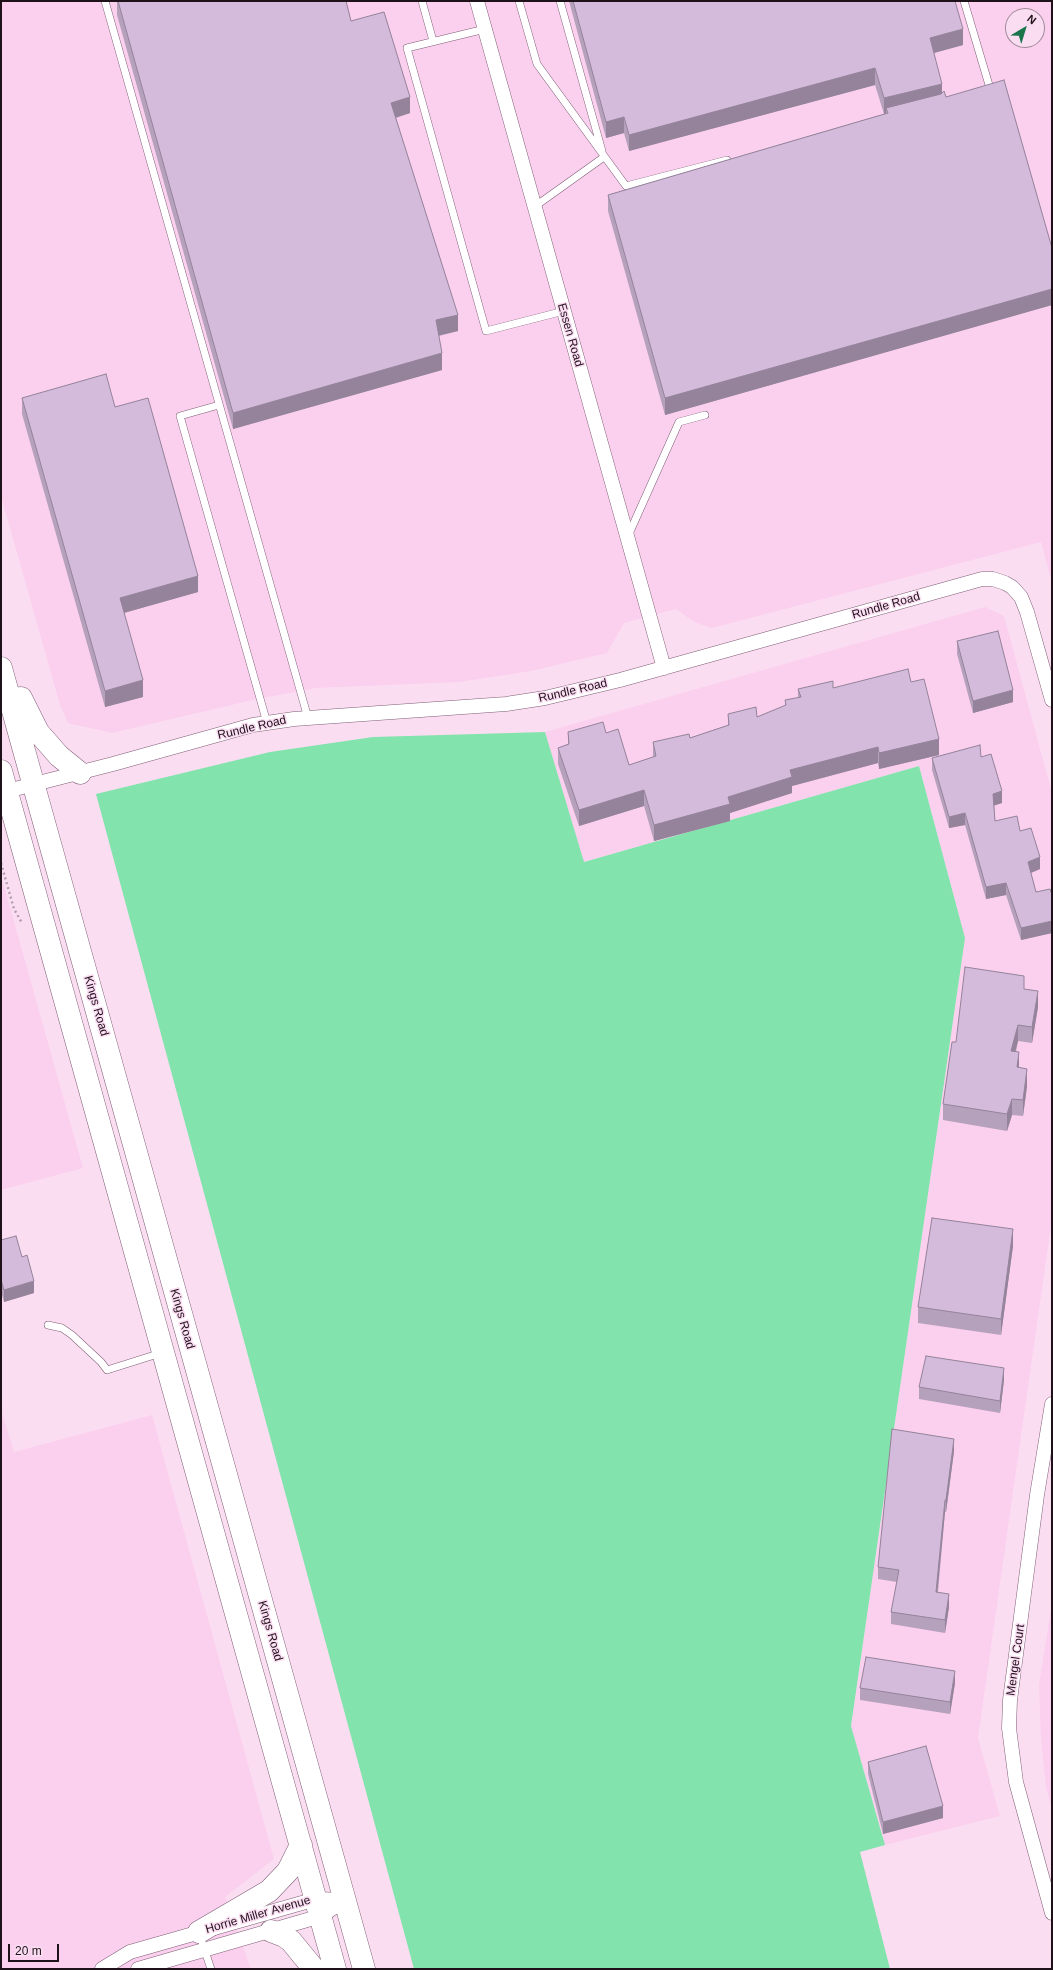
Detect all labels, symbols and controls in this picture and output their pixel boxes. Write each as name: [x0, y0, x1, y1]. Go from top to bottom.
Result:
north arrow: [1005, 8, 1045, 48]
text: N: [1025, 12, 1039, 27]
street label: Essen Road: [554, 302, 586, 368]
street label: Rundle Road: [850, 589, 922, 623]
street label: Rundle Road: [537, 676, 609, 706]
street label: Rundle Road: [216, 713, 288, 743]
street label: Kings Road: [81, 974, 111, 1038]
street label: Kings Road: [167, 1287, 197, 1351]
street label: Kings Road: [255, 1599, 285, 1663]
street label: Mengel Court: [1004, 1623, 1028, 1697]
street label: Horrie Miller Avenue: [204, 1893, 312, 1937]
scale bar: [10, 1936, 61, 1962]
text: 20 m: [15, 1944, 42, 1958]

